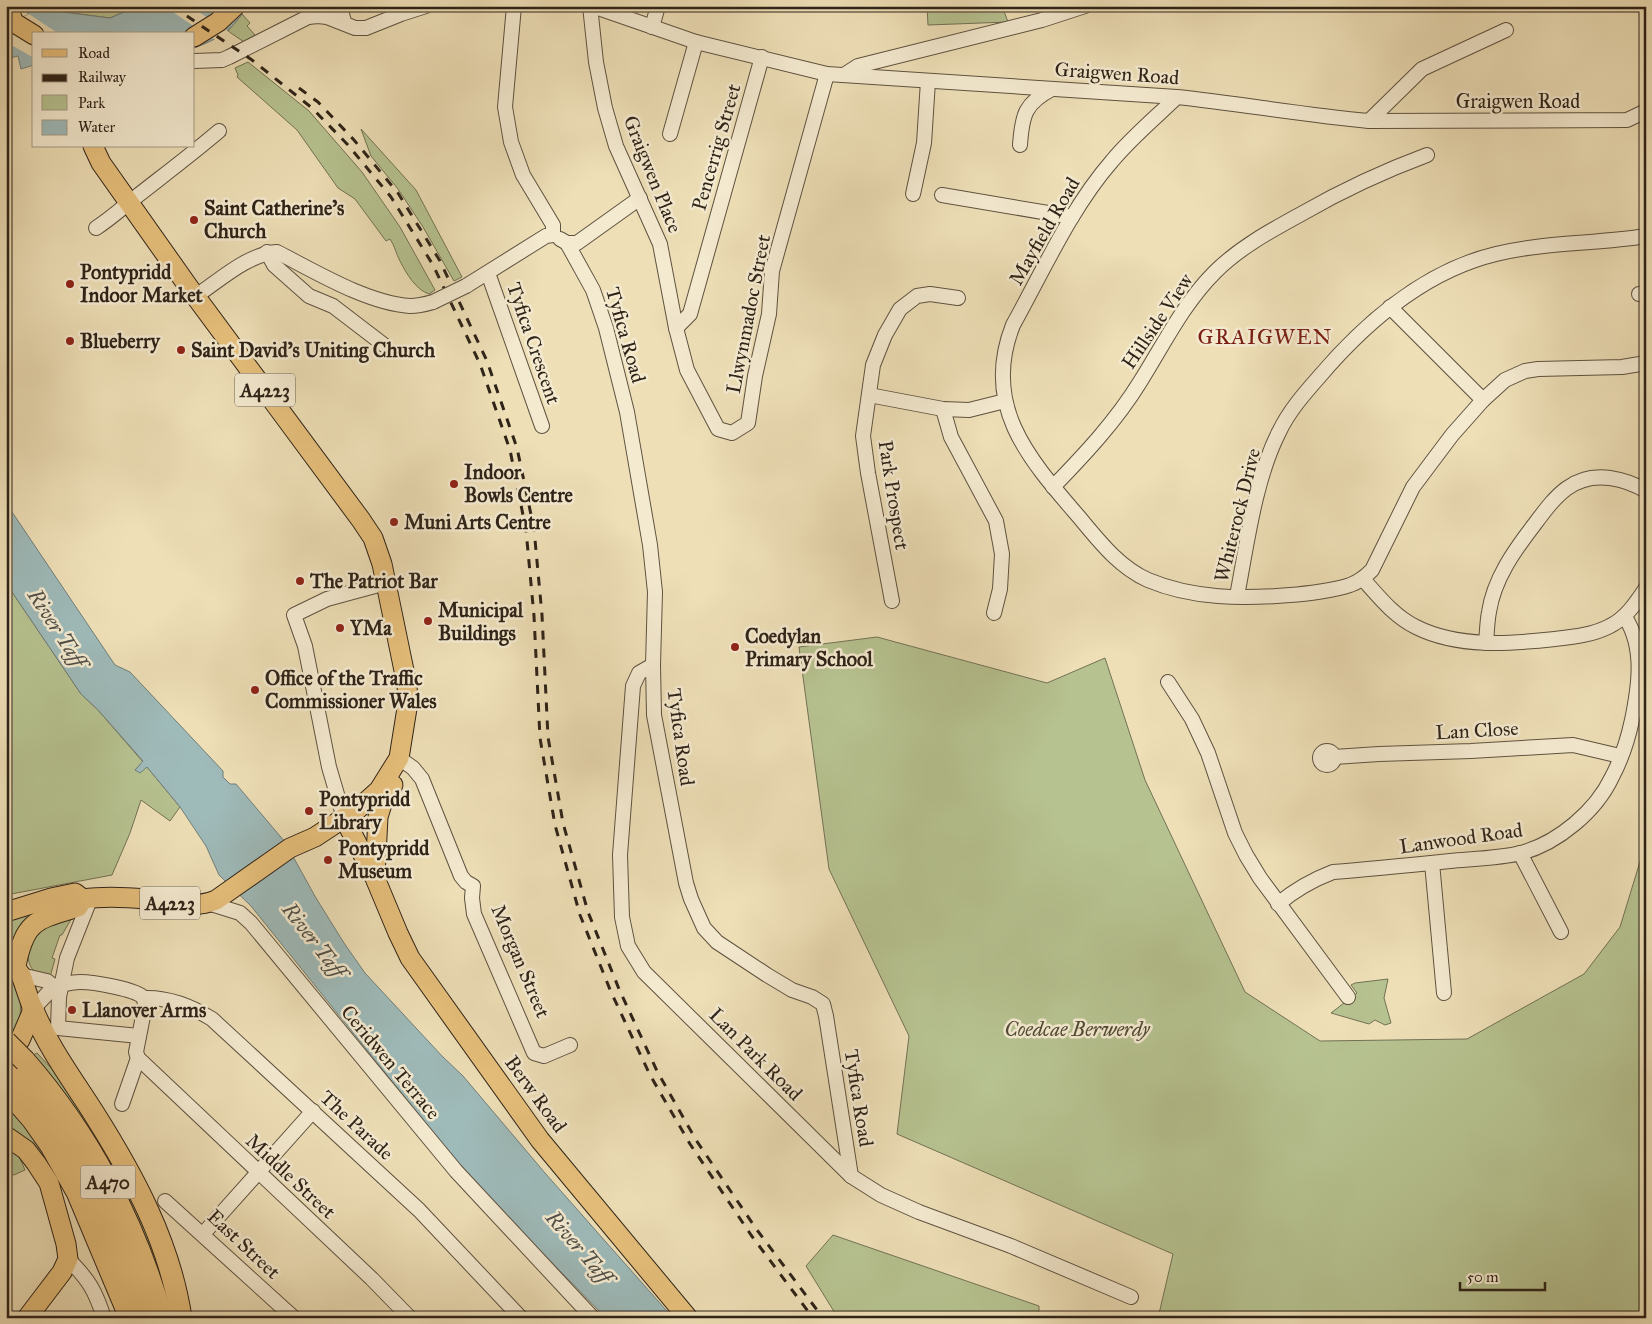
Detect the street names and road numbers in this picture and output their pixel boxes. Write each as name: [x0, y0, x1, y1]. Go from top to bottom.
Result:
street label: Graigwen Road: [1054, 57, 1180, 90]
street label: Pencerrig Street: [686, 81, 747, 213]
street label: Graigwen Road: [1456, 89, 1580, 114]
street label: Graigwen Place: [618, 112, 687, 236]
street label: Mayfield Road: [1004, 173, 1084, 289]
street label: Llwynmadoc Street: [721, 233, 775, 395]
street label: Hillside View: [1116, 268, 1198, 373]
street label: Tyfica Crescent: [502, 279, 566, 407]
street label: Tyfica Road: [601, 284, 651, 386]
road number: A4223: [235, 374, 295, 406]
street label: Park Prospect: [873, 439, 915, 551]
street label: Whiterock Drive: [1209, 446, 1265, 584]
street label: Tyfica Road: [662, 687, 700, 787]
street label: Lan Close: [1435, 716, 1519, 744]
street label: Lanwood Road: [1398, 817, 1524, 859]
road number: A4223: [140, 886, 200, 920]
street label: Morgan Street: [485, 901, 556, 1022]
street label: Ceridwen Terrace: [336, 1000, 446, 1124]
street label: Lan Park Road: [705, 1003, 807, 1105]
street label: Tyfica Road: [839, 1047, 879, 1149]
street label: Berw Road: [500, 1051, 572, 1137]
street label: The Parade: [315, 1085, 399, 1165]
street label: Middle Street: [241, 1128, 341, 1224]
road number: A470: [80, 1166, 136, 1198]
street label: East Street: [202, 1204, 286, 1284]

